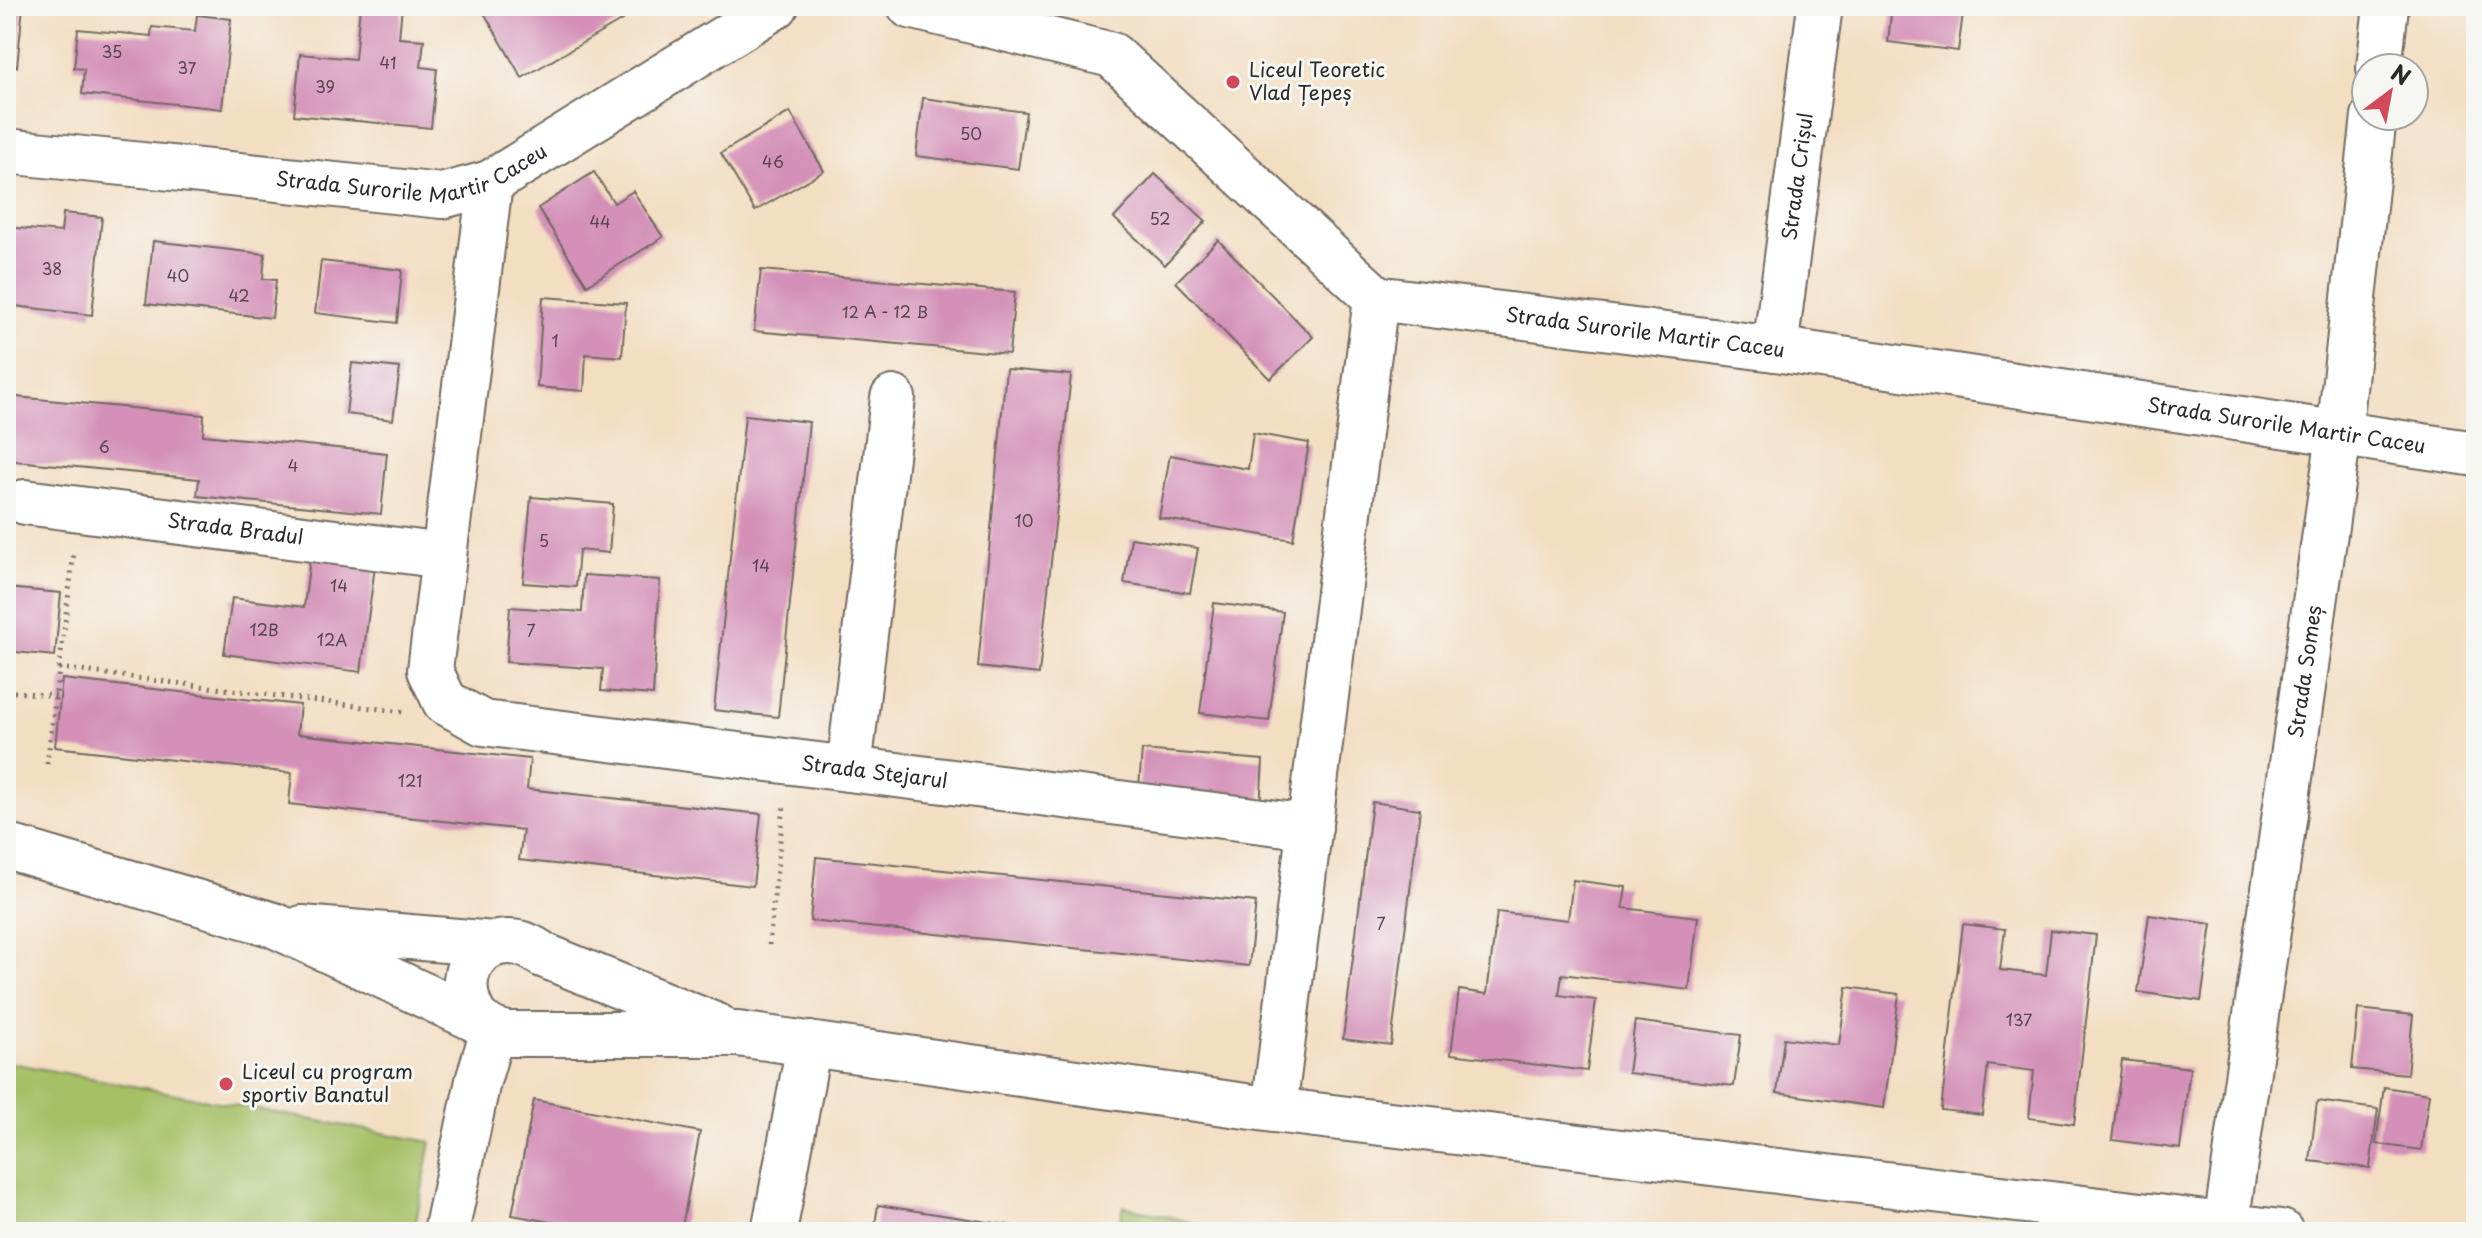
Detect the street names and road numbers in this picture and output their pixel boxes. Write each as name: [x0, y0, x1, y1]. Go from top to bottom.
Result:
street label: Strada Crișul: [1773, 111, 1820, 242]
street label: Strada Surorile Martir Caceu: [275, 135, 552, 210]
street label: Strada Surorile Martir Caceu: [1504, 299, 1787, 364]
street label: Strada Surorile Martir Caceu: [2145, 389, 2428, 460]
street label: Strada Bradul: [166, 505, 305, 552]
street label: Strada Someș: [2280, 603, 2328, 740]
street label: Strada Stejarul: [800, 747, 949, 795]

